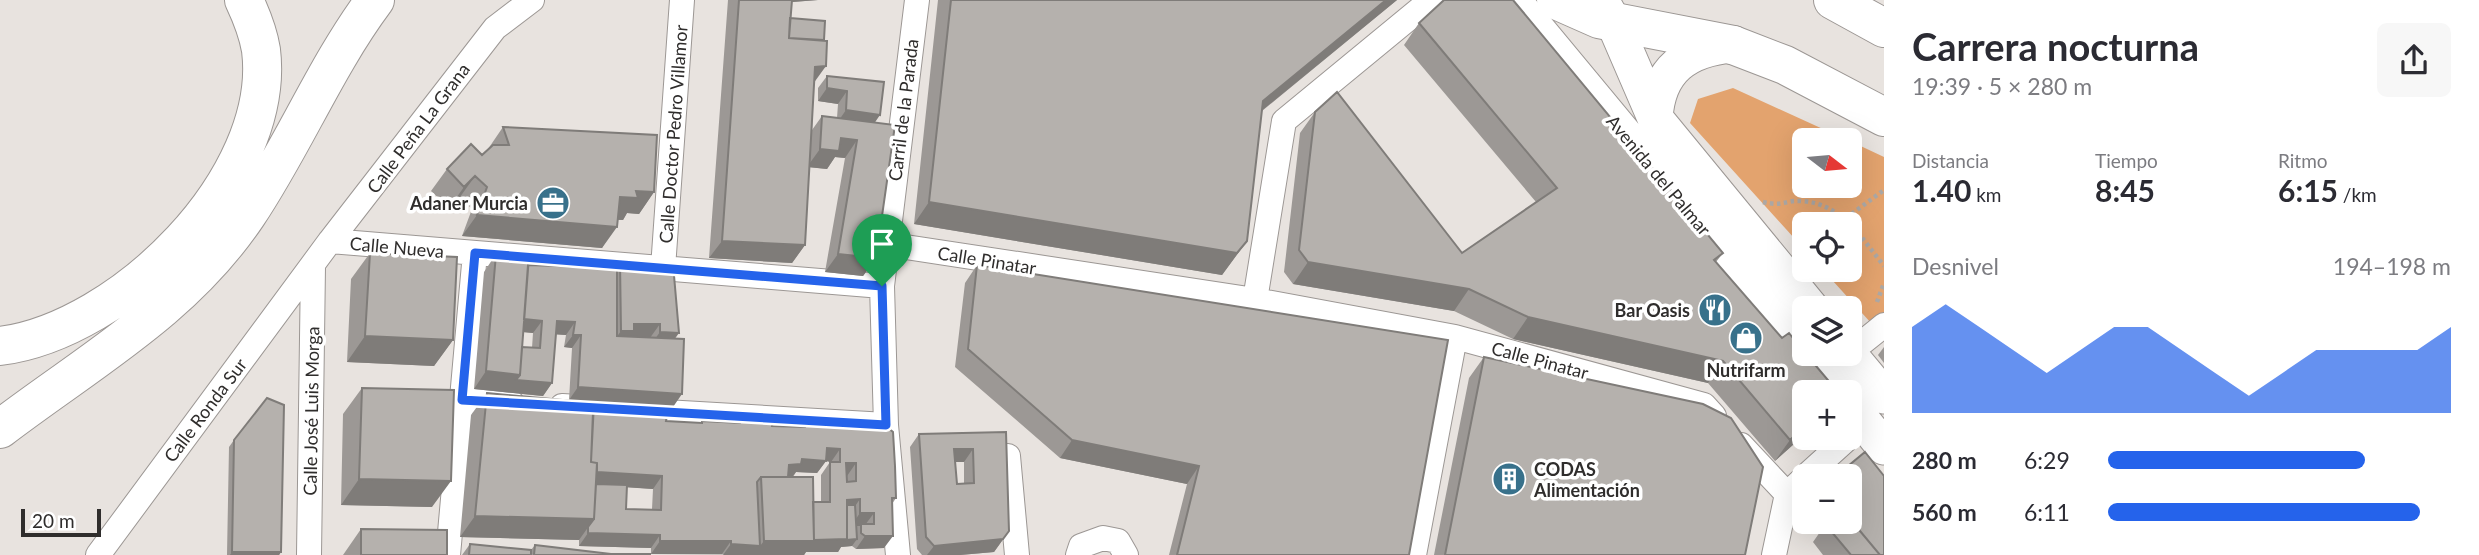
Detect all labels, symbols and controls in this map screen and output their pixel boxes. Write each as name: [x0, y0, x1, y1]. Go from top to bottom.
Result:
street label: Calle Doctor Pedro Villamor: [654, 23, 692, 244]
text: Carrera nocturna: [1912, 23, 2199, 69]
button: share: [2377, 23, 2451, 97]
street label: Carril de la Parada: [883, 38, 923, 182]
street label: Calle Peña La Grana: [362, 59, 474, 197]
text: 19:39 · 5 × 280 m: [1912, 72, 2092, 100]
street label: Avenida del Palmar: [1602, 110, 1716, 240]
north arrow: [1792, 128, 1862, 198]
map controls: [1792, 128, 1862, 534]
text: Distancia: [1912, 149, 1989, 172]
text: Tiempo: [2095, 149, 2158, 172]
text: Ritmo: [2278, 149, 2328, 172]
text: 1.40: [1912, 172, 1971, 208]
text: 8:45: [2095, 172, 2155, 208]
text: 6:15: [2278, 172, 2338, 208]
text: km: [1971, 183, 2001, 206]
text: /km: [2338, 183, 2377, 206]
office icon: Adaner Murcia: [534, 184, 572, 222]
place label: Adaner Murcia: [409, 192, 528, 214]
button: locate: [1792, 212, 1862, 282]
pin: [852, 214, 912, 286]
icon: arrive: [863, 225, 901, 263]
street label: Calle Nueva: [349, 232, 445, 262]
street label: Calle Pinatar: [936, 241, 1038, 279]
text: Desnivel: [1912, 252, 1999, 280]
text: 194–198 m: [2333, 252, 2451, 280]
restaurant icon: Bar Oasis: [1696, 291, 1734, 329]
button: layers: [1792, 296, 1862, 366]
place label: Bar Oasis: [1615, 299, 1690, 321]
shop icon: Nutrifarm: [1727, 319, 1765, 357]
street label: Calle José Luis Morga: [299, 326, 323, 496]
street label: Calle Pinatar: [1489, 337, 1591, 384]
street label: Calle Ronda Sur: [159, 353, 251, 466]
place label: Nutrifarm: [1706, 359, 1786, 381]
button: +: [1792, 380, 1862, 450]
text: 280 m: [1912, 446, 1977, 474]
text: 6:29: [2024, 446, 2070, 474]
place label: CODAS Alimentación: [1533, 458, 1640, 501]
building icon: CODAS Alimentación: [1490, 460, 1528, 498]
button: −: [1792, 464, 1862, 534]
text: 560 m: [1912, 498, 1977, 526]
text: 6:11: [2024, 498, 2070, 526]
scale bar: [21, 506, 102, 538]
text: 20 m: [32, 509, 75, 532]

